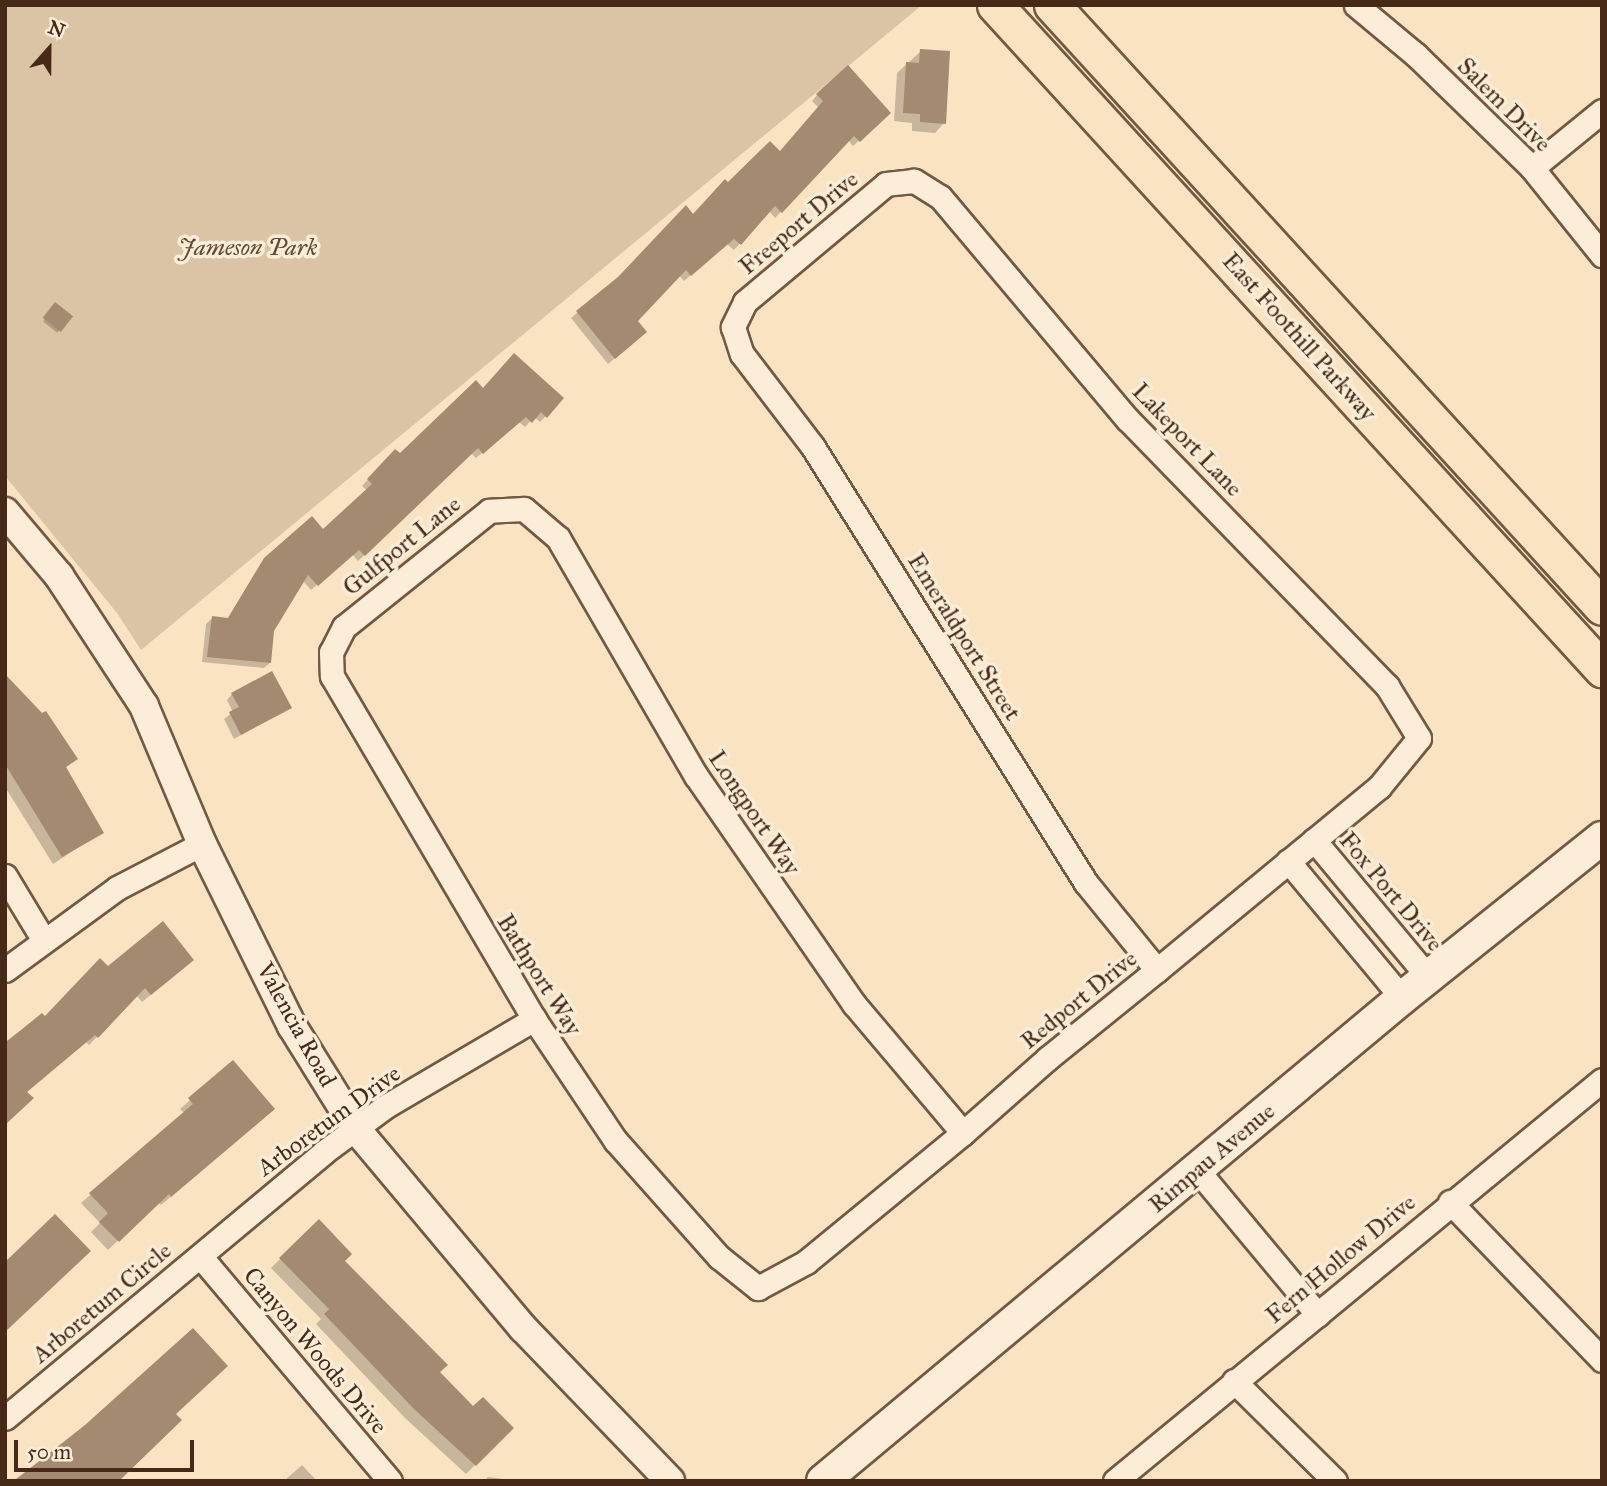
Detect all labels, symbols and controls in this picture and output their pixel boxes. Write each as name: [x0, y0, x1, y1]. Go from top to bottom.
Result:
north arrow: [14, 14, 84, 84]
text: N: [45, 15, 68, 43]
street label: Salem Drive: [1451, 52, 1557, 158]
street label: Freeport Drive: [734, 165, 864, 281]
park label: Jameson Park: [179, 234, 317, 262]
street label: East Foothill Parkway: [1216, 247, 1382, 427]
street label: Lakeport Lane: [1126, 377, 1248, 503]
street label: Gulfport Lane: [338, 490, 466, 602]
street label: Emeraldport Street: [901, 548, 1027, 726]
street label: Longport Way: [702, 745, 806, 881]
street label: Fox Port Drive: [1333, 827, 1449, 957]
street label: Bathport Way: [490, 909, 588, 1041]
street label: Redport Drive: [1015, 944, 1143, 1056]
street label: Valencia Road: [250, 958, 342, 1092]
street label: Arboretum Drive: [252, 1059, 406, 1183]
street label: Rimpau Avenue: [1143, 1097, 1281, 1219]
street label: Fern Hollow Drive: [1260, 1188, 1422, 1330]
street label: Arboretum Circle: [27, 1236, 177, 1370]
street label: Canyon Woods Drive: [237, 1262, 393, 1440]
scale bar: [18, 1426, 198, 1470]
text: 50 m: [27, 1439, 71, 1465]

